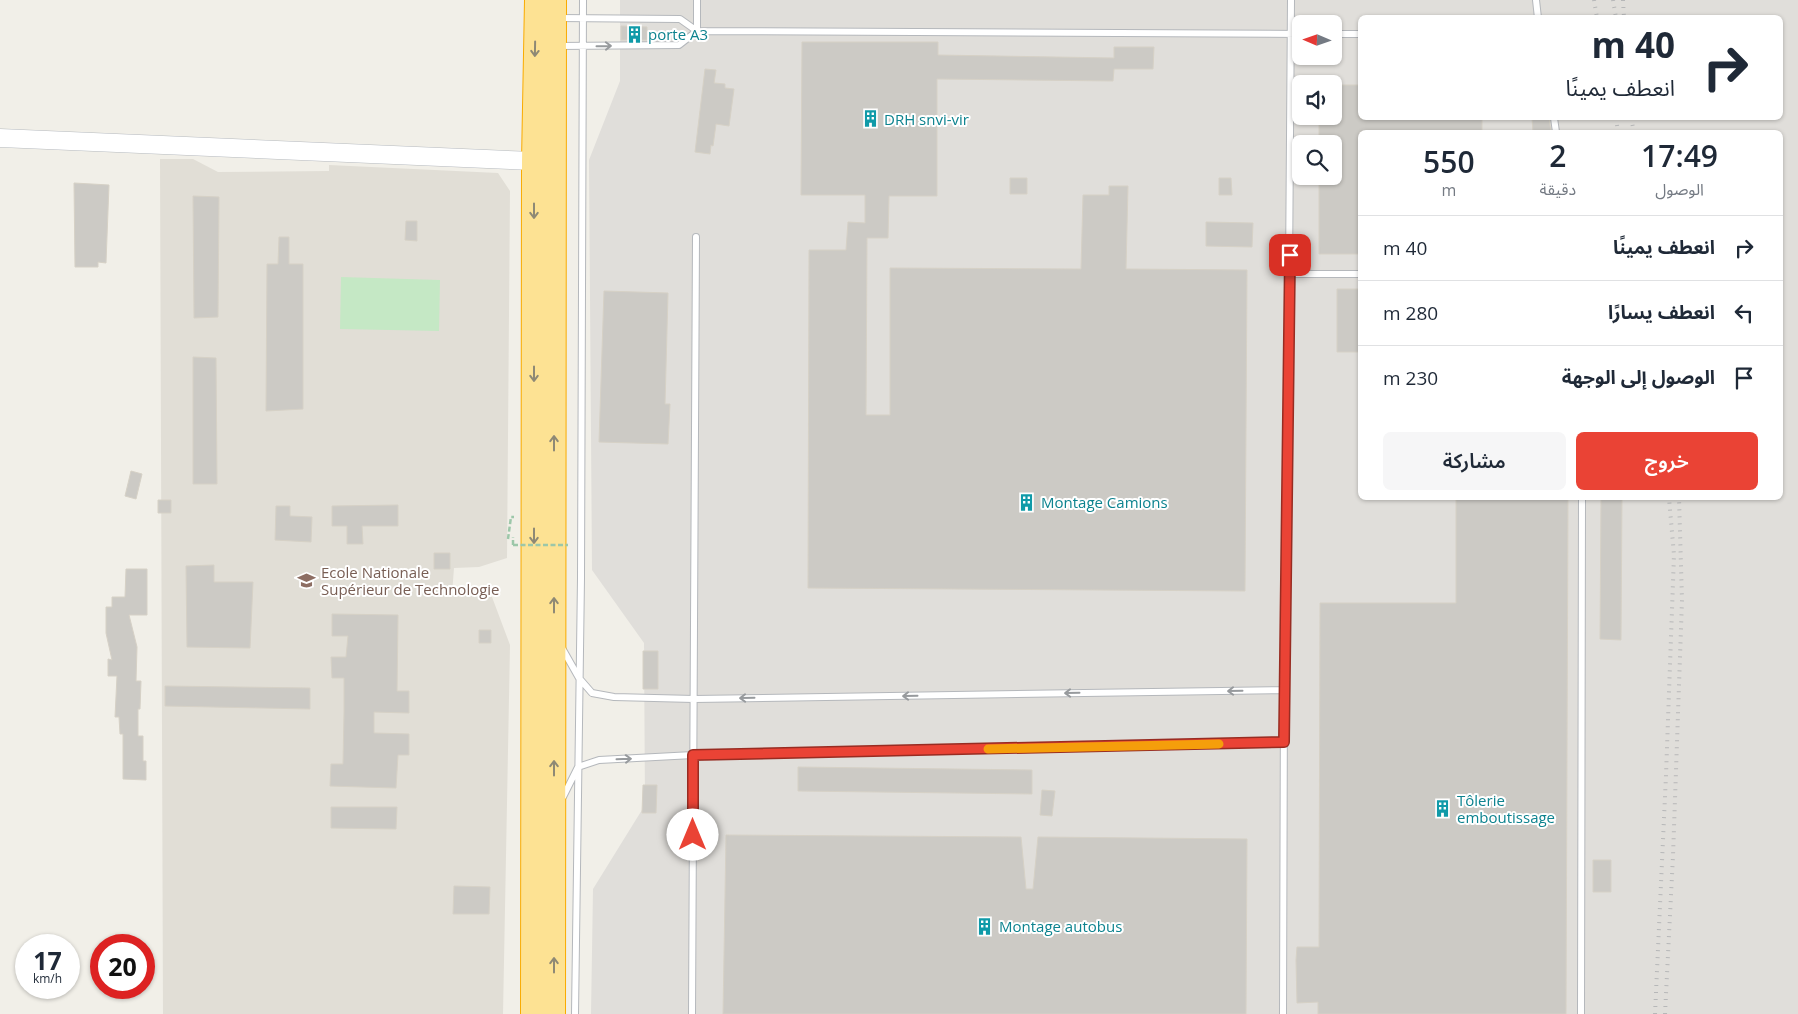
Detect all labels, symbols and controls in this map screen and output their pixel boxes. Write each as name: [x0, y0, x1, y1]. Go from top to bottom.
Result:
north arrow: [1292, 15, 1342, 65]
map controls: [1292, 15, 1342, 185]
text: 40 m: [1592, 21, 1675, 68]
building icon: porte A3: [624, 24, 644, 44]
place label: porte A3: [648, 24, 708, 44]
icon: right: [1693, 35, 1758, 100]
one-way arrow: [530, 40, 540, 56]
one-way arrow: [596, 41, 612, 51]
text: انعطف يمينًا: [1565, 72, 1675, 102]
button: sound: [1292, 75, 1342, 125]
building icon: DRH snvi-vir: [860, 109, 880, 129]
place label: DRH snvi-vir: [884, 109, 969, 129]
button: search: [1292, 135, 1342, 185]
text: 2: [1549, 135, 1566, 176]
text: 17:49: [1641, 135, 1718, 176]
text: 550: [1423, 141, 1475, 182]
text: دقيقة: [1540, 178, 1576, 200]
text: الوصول: [1655, 178, 1704, 200]
text: m: [1441, 179, 1456, 201]
one-way arrow: [529, 202, 539, 219]
pin: [1269, 234, 1311, 276]
text: انعطف يمينًا: [1613, 234, 1715, 260]
icon: right: [1730, 234, 1758, 262]
text: 40 m: [1383, 235, 1427, 261]
icon: arrive: [1276, 241, 1304, 269]
text: انعطف يسارًا: [1608, 299, 1715, 325]
icon: left: [1730, 299, 1758, 327]
text: 280 m: [1383, 300, 1438, 326]
text: الوصول إلى الوجهة: [1562, 364, 1715, 390]
icon: arrive: [1730, 364, 1758, 392]
one-way arrow: [529, 365, 539, 381]
text: 230 m: [1383, 365, 1438, 391]
button: مشاركة: [1383, 432, 1566, 490]
button: خروج: [1576, 432, 1758, 490]
one-way arrow: [549, 435, 559, 452]
building icon: Montage Camions: [1017, 492, 1037, 512]
place label: Montage Camions: [1041, 492, 1168, 512]
one-way arrow: [529, 528, 539, 544]
place label: Ecole Nationale Supérieur de Technologie: [321, 562, 500, 599]
school or university icon: Ecole Nationale Supérieur de Technologie: [297, 571, 317, 591]
one-way arrow: [549, 598, 559, 614]
one-way arrow: [1227, 686, 1244, 696]
one-way arrow: [1065, 688, 1081, 698]
one-way arrow: [902, 691, 918, 700]
one-way arrow: [740, 693, 756, 703]
one-way arrow: [615, 755, 631, 764]
one-way arrow: [549, 760, 559, 776]
place label: Tôlerie emboutissage: [1457, 790, 1555, 827]
building icon: Tôlerie emboutissage: [1433, 799, 1453, 819]
position arrow: [666, 808, 718, 860]
building icon: Montage autobus: [975, 916, 995, 936]
place label: Montage autobus: [999, 916, 1122, 936]
speed limit sign: 20: [90, 934, 155, 999]
text: 17: [33, 943, 62, 977]
one-way arrow: [549, 958, 559, 974]
text: km/h: [33, 970, 62, 987]

